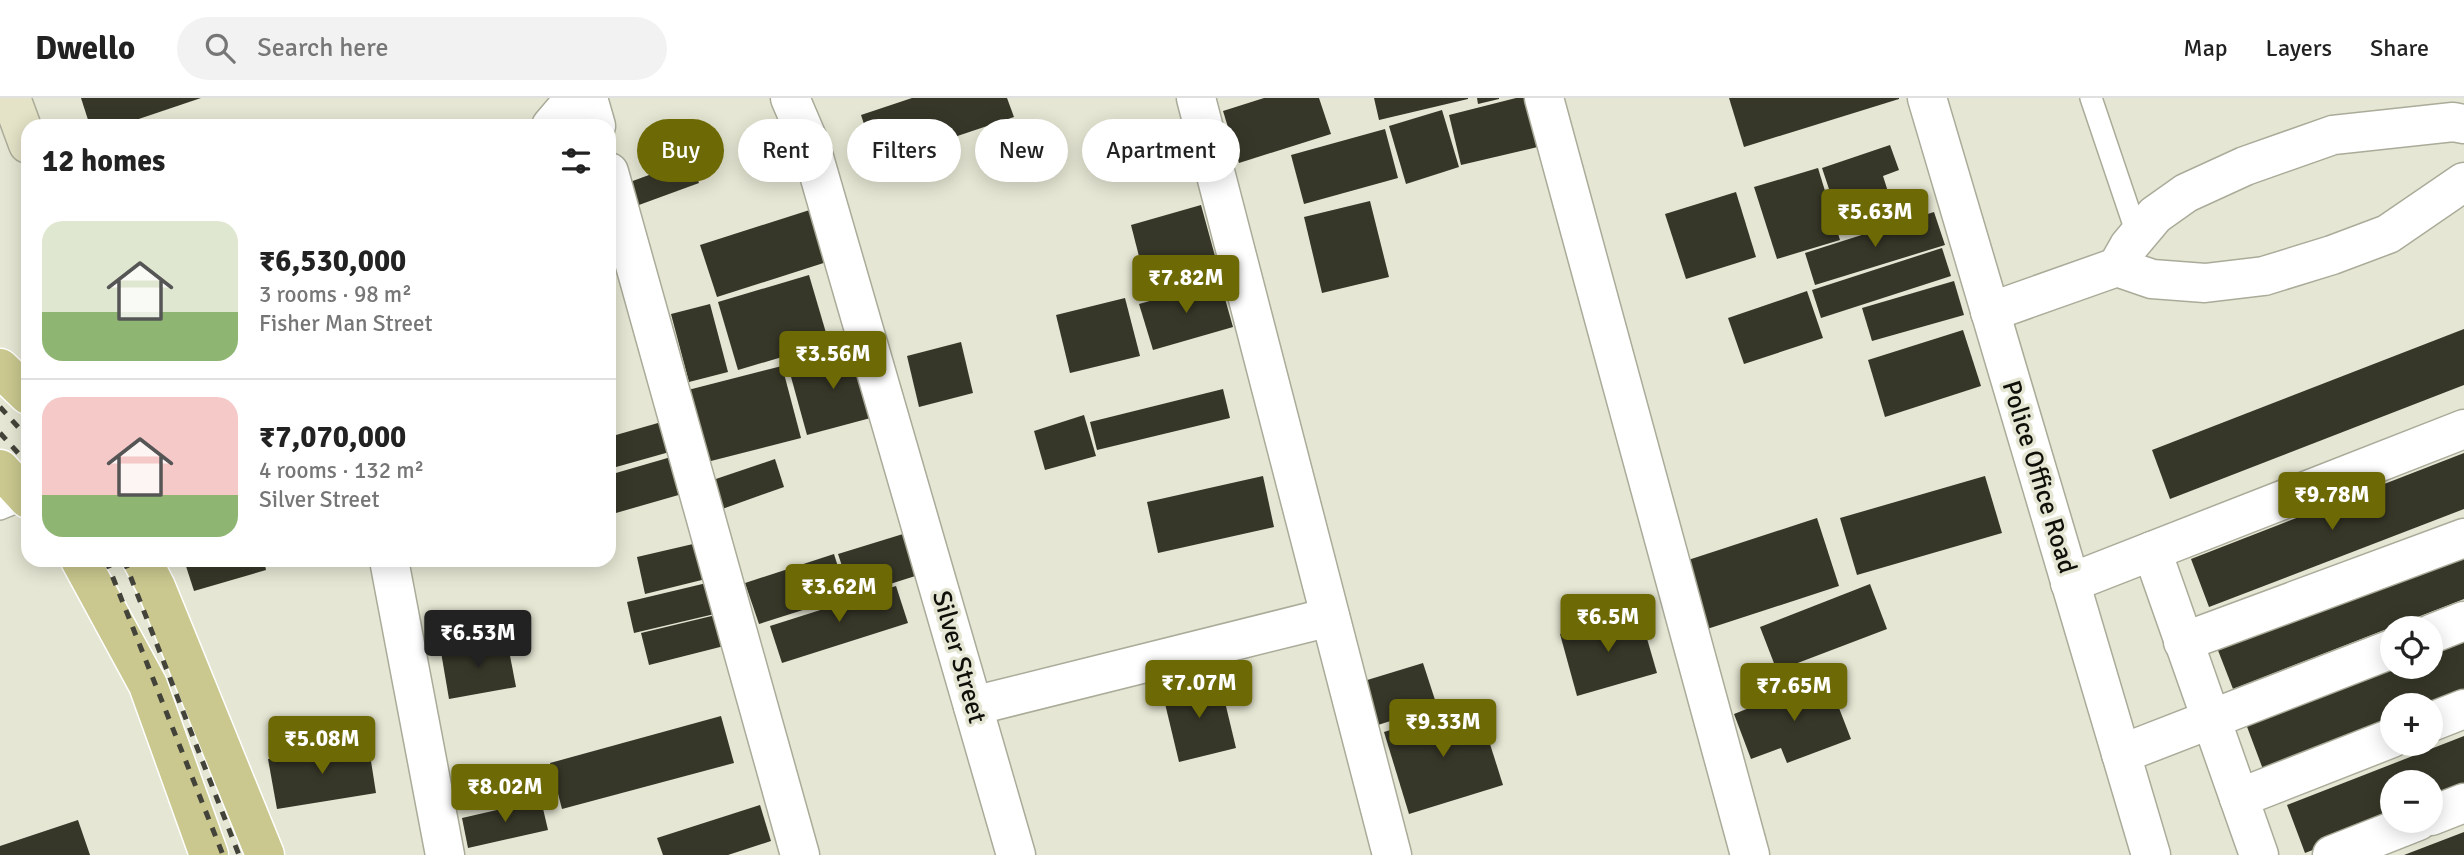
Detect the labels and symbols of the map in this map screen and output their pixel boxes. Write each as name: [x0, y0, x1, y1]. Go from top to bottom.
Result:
pin: ₹5.63M: [1818, 190, 1932, 249]
pin: ₹7.82M: [1129, 256, 1243, 315]
pin: ₹3.56M: [776, 331, 890, 391]
street label: Police Office Road: [1995, 377, 2083, 577]
pin: ₹9.78M: [2275, 472, 2389, 532]
pin: ₹3.62M: [782, 564, 896, 624]
street label: Silver Street: [925, 587, 993, 727]
pin: ₹6.5M: [1559, 594, 1657, 654]
pin: ₹6.53M: [421, 610, 535, 670]
pin: ₹7.07M: [1142, 660, 1256, 720]
pin: ₹7.65M: [1737, 664, 1851, 723]
pin: ₹9.33M: [1386, 700, 1500, 759]
pin: ₹5.08M: [265, 716, 379, 776]
pin: ₹8.02M: [448, 764, 562, 824]

